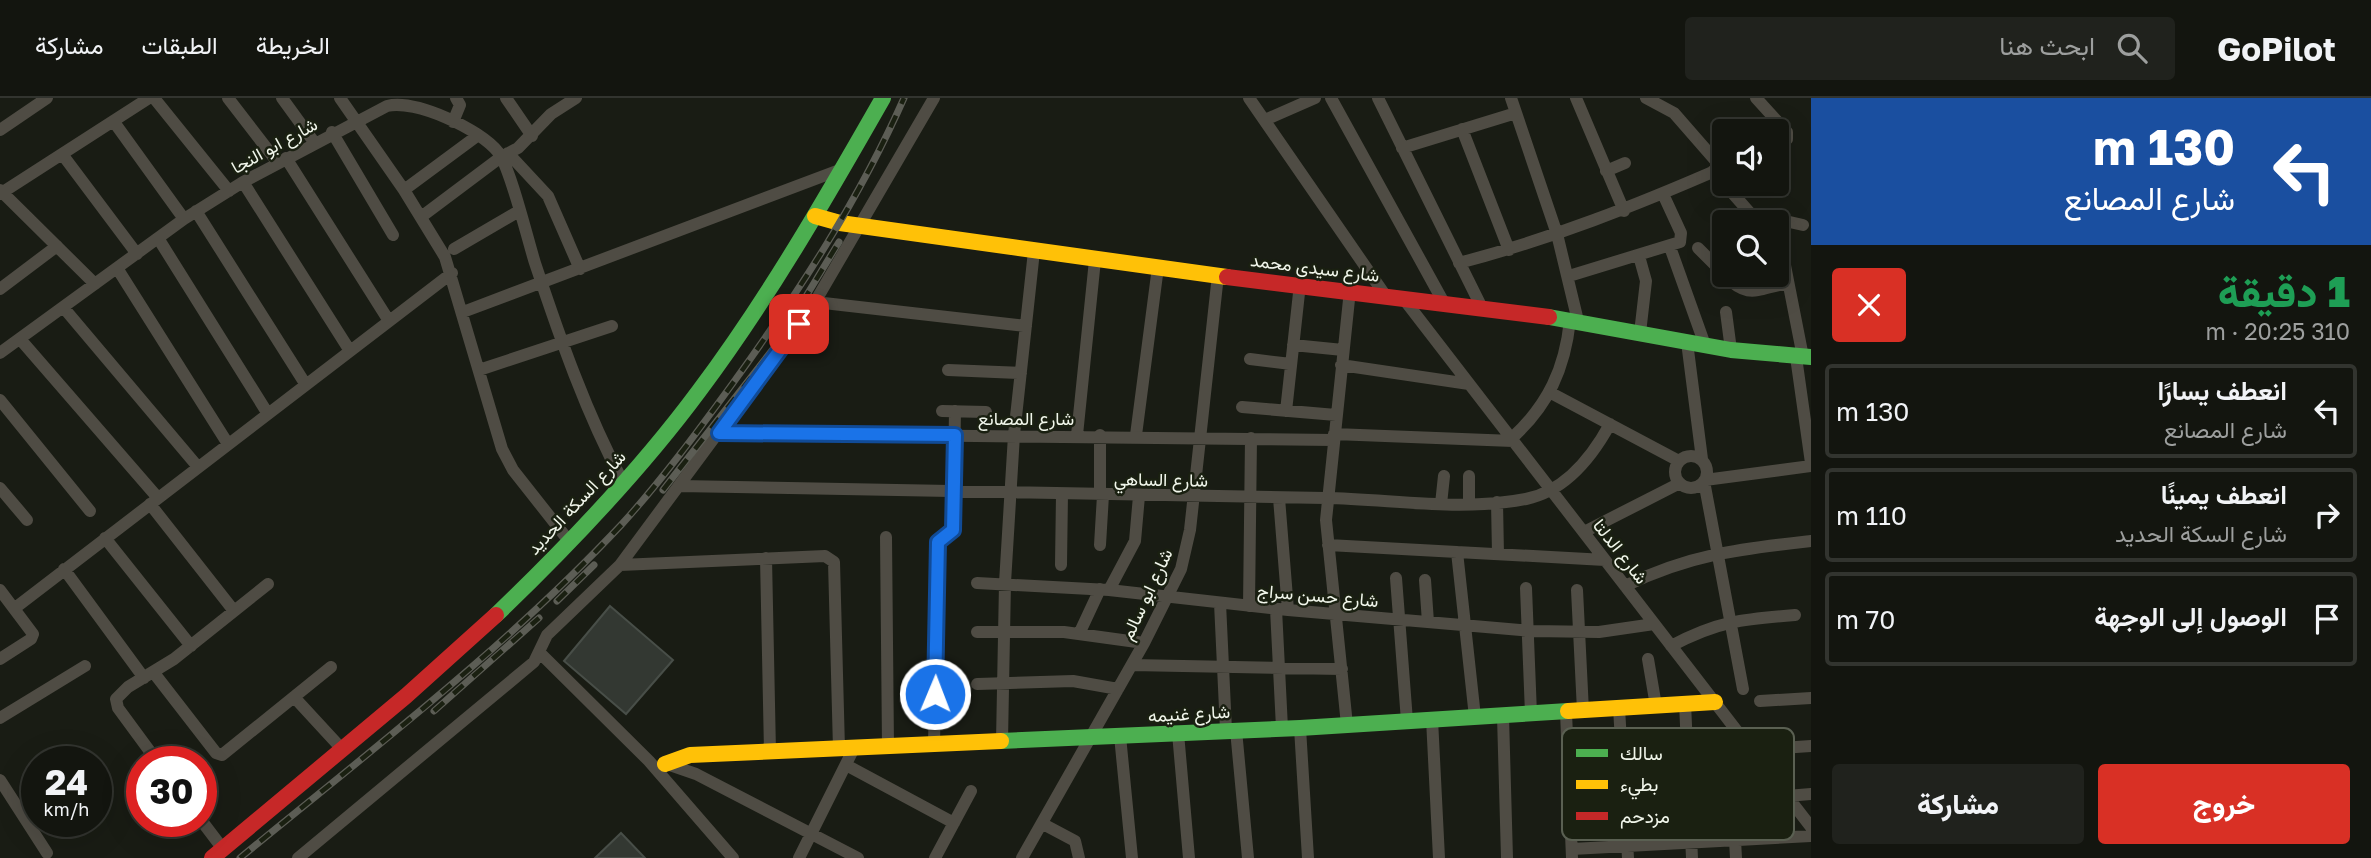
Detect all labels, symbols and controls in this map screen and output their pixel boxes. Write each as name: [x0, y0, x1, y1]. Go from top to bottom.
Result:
search box: [1685, 17, 2175, 80]
icon: search: [2113, 29, 2151, 67]
text: GoPilot: [2217, 29, 2336, 68]
text: مشاركة: [35, 30, 103, 59]
text: الطبقات: [141, 30, 218, 59]
text: الخريطة: [256, 30, 330, 59]
text: ابحث هنا: [1999, 30, 2095, 61]
street label: شارع ابو النجا: [227, 112, 322, 179]
text: 130 m: [2093, 117, 2235, 176]
map controls: [1712, 119, 1789, 287]
button: sound: [1712, 119, 1789, 196]
icon: left: [2259, 126, 2350, 217]
text: شارع المصانع: [2063, 179, 2235, 217]
button: search: [1712, 210, 1789, 287]
street label: شارع سيدى محمد: [1249, 248, 1381, 288]
text: 1 دقيقة: [2218, 266, 2350, 316]
button: close: [1832, 268, 1906, 342]
pin: [769, 294, 829, 354]
icon: arrive: [780, 305, 818, 343]
text: 310 m · 20:25: [2205, 317, 2350, 345]
text: انعطف يسارًا: [2157, 375, 2287, 406]
icon: left: [2308, 392, 2346, 430]
text: 130 m: [1836, 396, 1909, 427]
street label: شارع المصانع: [978, 407, 1074, 431]
text: شارع المصانع: [2164, 415, 2287, 443]
street label: شارع السكة الحديد: [522, 445, 631, 560]
street label: شارع الساهي: [1114, 467, 1208, 496]
text: انعطف يمينًا: [2161, 479, 2287, 510]
icon: right: [2308, 496, 2346, 534]
text: 110 m: [1836, 500, 1907, 531]
street label: شارع الدلتا: [1587, 514, 1653, 589]
text: شارع السكة الحديد: [2115, 519, 2287, 547]
street label: شارع ابو سالم: [1115, 545, 1179, 644]
street label: شارع حسن سراج: [1256, 579, 1380, 613]
icon: arrive: [2308, 600, 2346, 638]
text: الوصول إلى الوجهة: [2094, 601, 2287, 632]
text: 70 m: [1836, 604, 1895, 635]
position arrow: [898, 657, 972, 731]
street label: شارع غنيمه: [1147, 700, 1231, 728]
legend: [1562, 728, 1794, 840]
text: سالك: [1620, 741, 1663, 764]
speed limit sign: 30: [126, 746, 217, 837]
text: 24: [45, 761, 88, 803]
button: مشاركة: [1832, 764, 2084, 844]
button: خروج: [2098, 764, 2350, 844]
text: بطيء: [1620, 772, 1658, 800]
text: km/h: [44, 798, 89, 820]
text: مزدحم: [1620, 804, 1670, 829]

